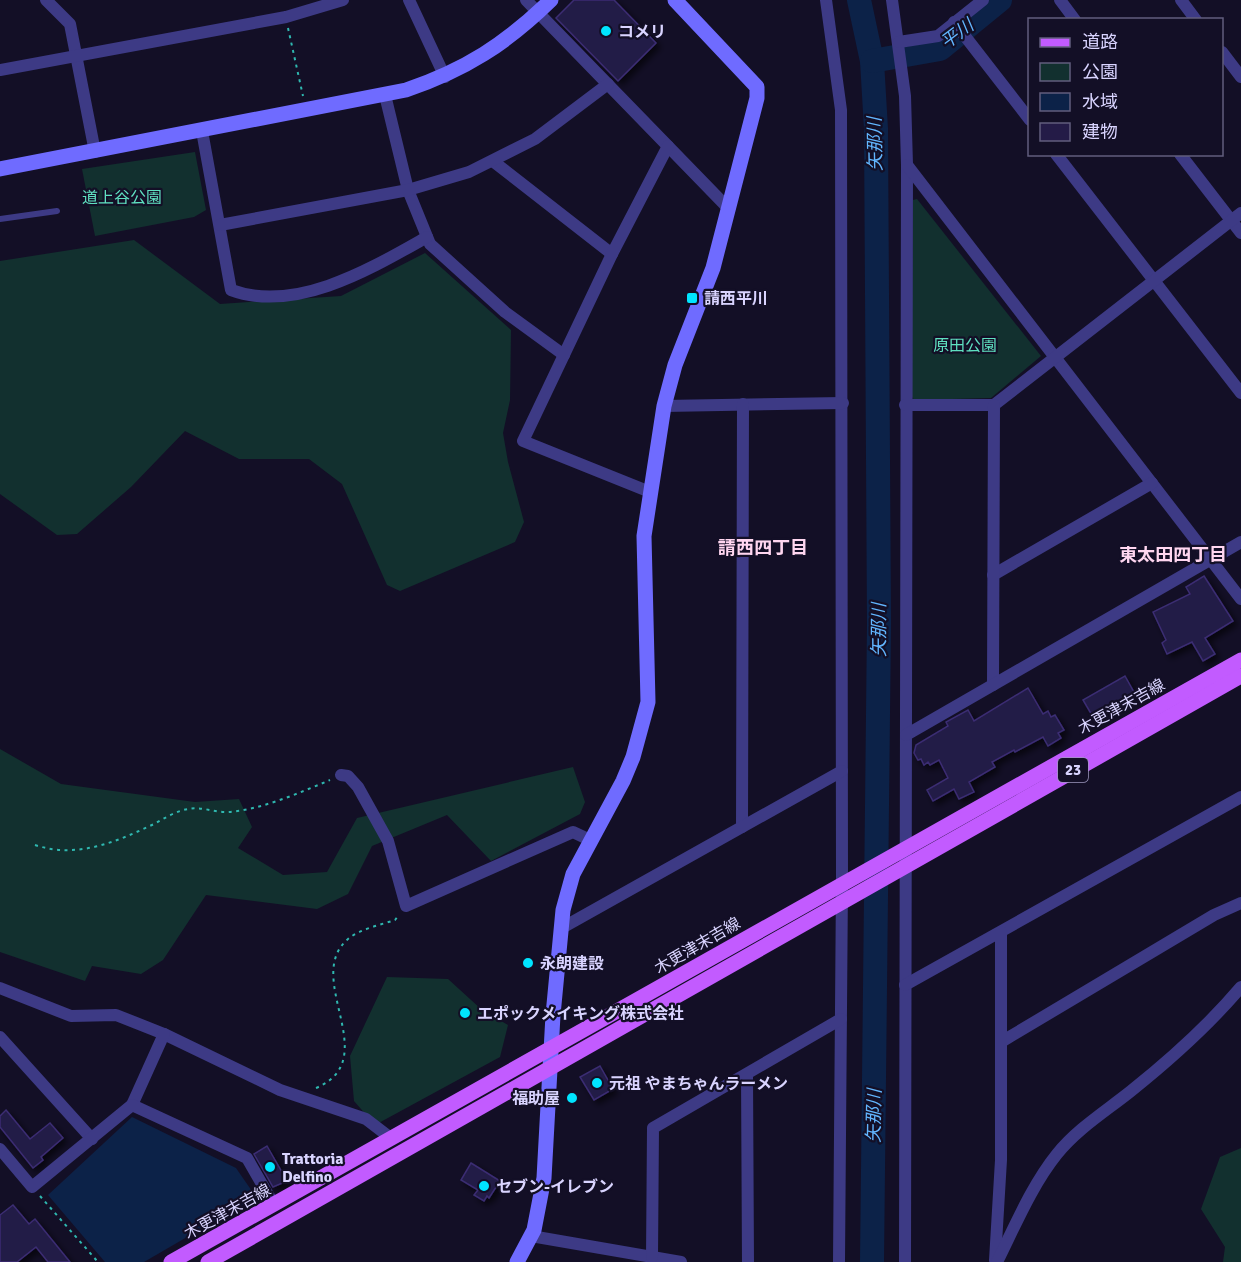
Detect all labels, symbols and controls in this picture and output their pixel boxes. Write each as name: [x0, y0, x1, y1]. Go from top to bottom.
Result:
water label: 平川: [936, 13, 980, 54]
legend: [1028, 18, 1223, 156]
place label: コメリ: [618, 22, 666, 42]
marker: コメリ: [599, 24, 613, 38]
text: 道路: [1082, 31, 1118, 53]
text: 公園: [1082, 61, 1118, 83]
text: 水域: [1082, 91, 1118, 113]
water label: 矢那川: [863, 115, 886, 171]
text: 建物: [1082, 121, 1118, 143]
park label: 道上谷公園: [82, 188, 162, 208]
place label: 請西平川: [704, 289, 768, 309]
marker: 請西平川: [685, 291, 699, 305]
park label: 原田公園: [933, 336, 997, 356]
district label: 請西四丁目: [718, 537, 808, 559]
district label: 東太田四丁目: [1119, 544, 1227, 566]
water label: 矢那川: [868, 601, 890, 657]
street label: 木更津末吉線: [1075, 675, 1168, 739]
road number: 23: [1058, 758, 1088, 782]
street label: 木更津末吉線: [651, 913, 744, 979]
place label: 永朗建設: [540, 954, 604, 974]
marker: 永朗建設: [521, 956, 535, 970]
place label: エポックメイキング株式会社: [477, 1004, 684, 1024]
marker: エポックメイキング株式会社: [458, 1006, 472, 1020]
place label: 元祖 やまちゃんラーメン: [609, 1074, 788, 1094]
marker: 元祖 やまちゃんラーメン: [590, 1076, 604, 1090]
water label: 矢那川: [863, 1087, 886, 1143]
place label: 福助屋: [512, 1089, 560, 1109]
marker: 福助屋: [565, 1091, 579, 1105]
place label: Trattoria Delfino: [282, 1149, 344, 1187]
marker: Trattoria Delfino: [263, 1160, 277, 1174]
place label: セブン-イレブン: [496, 1177, 614, 1197]
marker: セブン-イレブン: [477, 1179, 491, 1193]
street label: 木更津末吉線: [181, 1180, 274, 1244]

